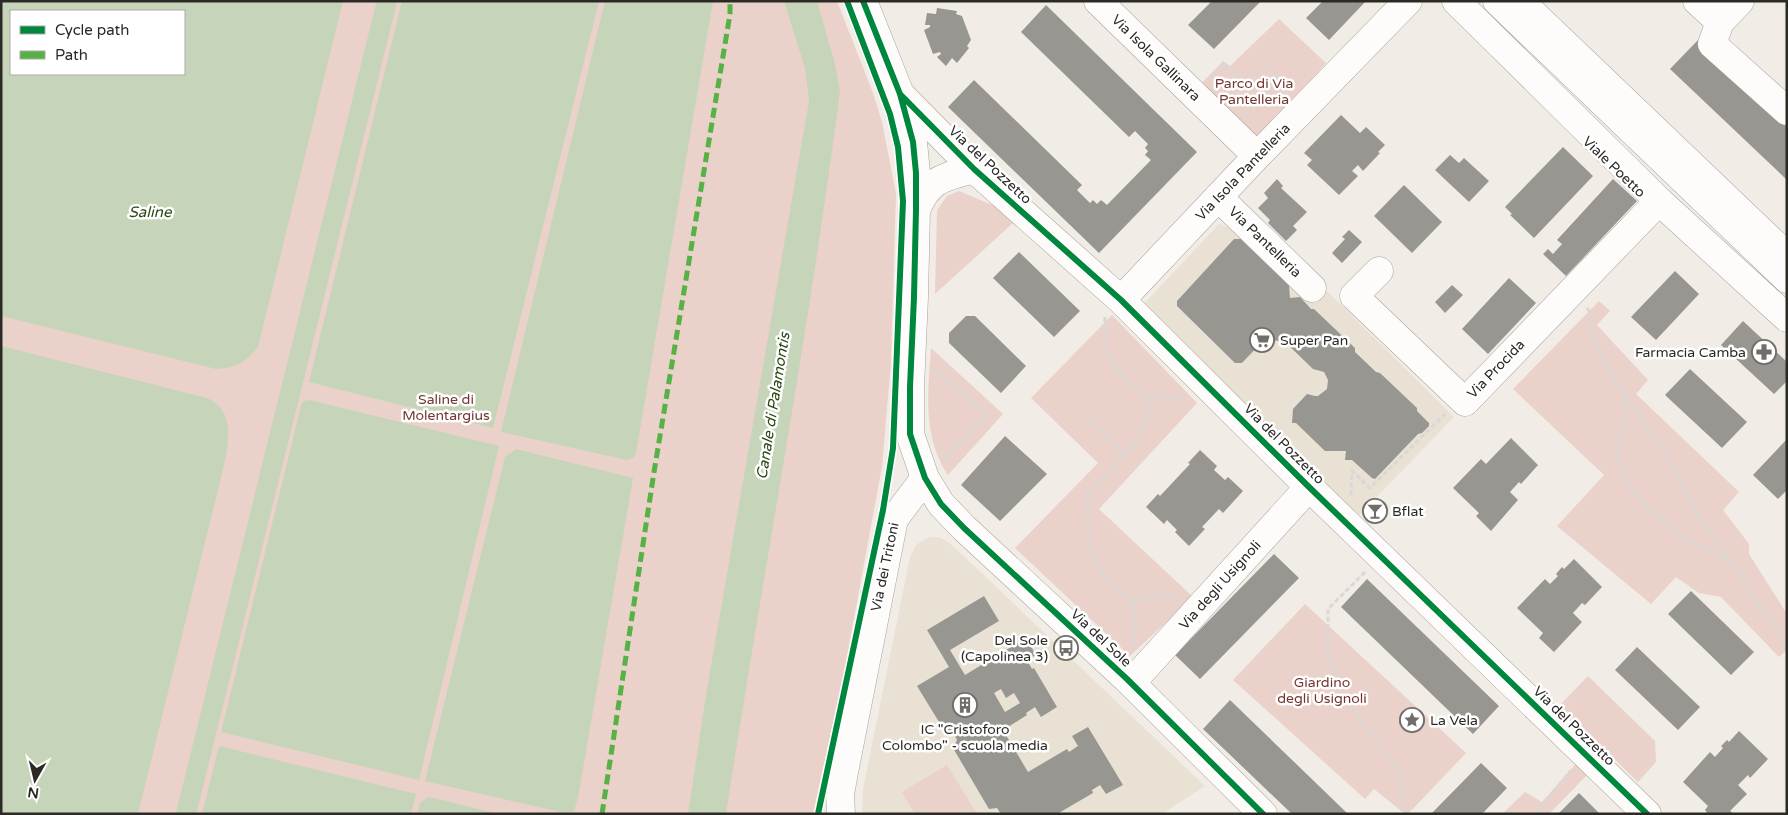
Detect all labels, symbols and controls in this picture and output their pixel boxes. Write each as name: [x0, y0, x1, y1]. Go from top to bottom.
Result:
legend: [10, 10, 185, 75]
street label: Via Isola Gallinara: [1108, 11, 1204, 105]
text: Cycle path: [55, 21, 129, 39]
text: Path: [55, 46, 88, 64]
park label: Parco di Via Pantelleria: [1215, 75, 1293, 108]
street label: Via Isola Pantelleria: [1192, 120, 1294, 224]
street label: Via del Pozzetto: [945, 122, 1035, 208]
street label: Viale Poetto: [1579, 133, 1649, 201]
water label: Saline: [129, 203, 173, 221]
street label: Via Pantelleria: [1225, 203, 1305, 281]
supermarket icon: Super Pan: [1249, 327, 1275, 353]
water label: Canale di Palamontis: [752, 330, 794, 481]
place label: Super Pan: [1280, 332, 1348, 349]
street label: Via Procida: [1464, 336, 1528, 402]
pharmacy icon: Farmacia Camba: [1751, 339, 1777, 365]
place label: Farmacia Camba: [1635, 344, 1746, 361]
park label: Saline di Molentargius: [402, 391, 490, 424]
street label: Via del Pozzetto: [1240, 400, 1328, 488]
bar icon: Bflat: [1362, 498, 1388, 524]
place label: Bflat: [1392, 503, 1424, 520]
street label: Via dei Tritoni: [867, 521, 903, 613]
street label: Via degli Usignoli: [1175, 537, 1265, 633]
street label: Via del Sole: [1067, 606, 1135, 671]
place label: Del Sole (Capolinea 3): [961, 632, 1048, 665]
bus stop icon: Del Sole (Capolinea 3): [1053, 635, 1079, 661]
park label: Giardino degli Usignoli: [1277, 674, 1367, 707]
street label: Via del Pozzetto: [1530, 683, 1618, 769]
building icon: IC "Cristoforo Colombo" - scuola media: [952, 692, 978, 718]
place icon: La Vela: [1399, 707, 1425, 733]
place label: La Vela: [1430, 712, 1478, 729]
place label: IC "Cristoforo Colombo" - scuola media: [882, 721, 1048, 754]
north arrow: [10, 755, 60, 805]
text: N: [27, 783, 40, 802]

